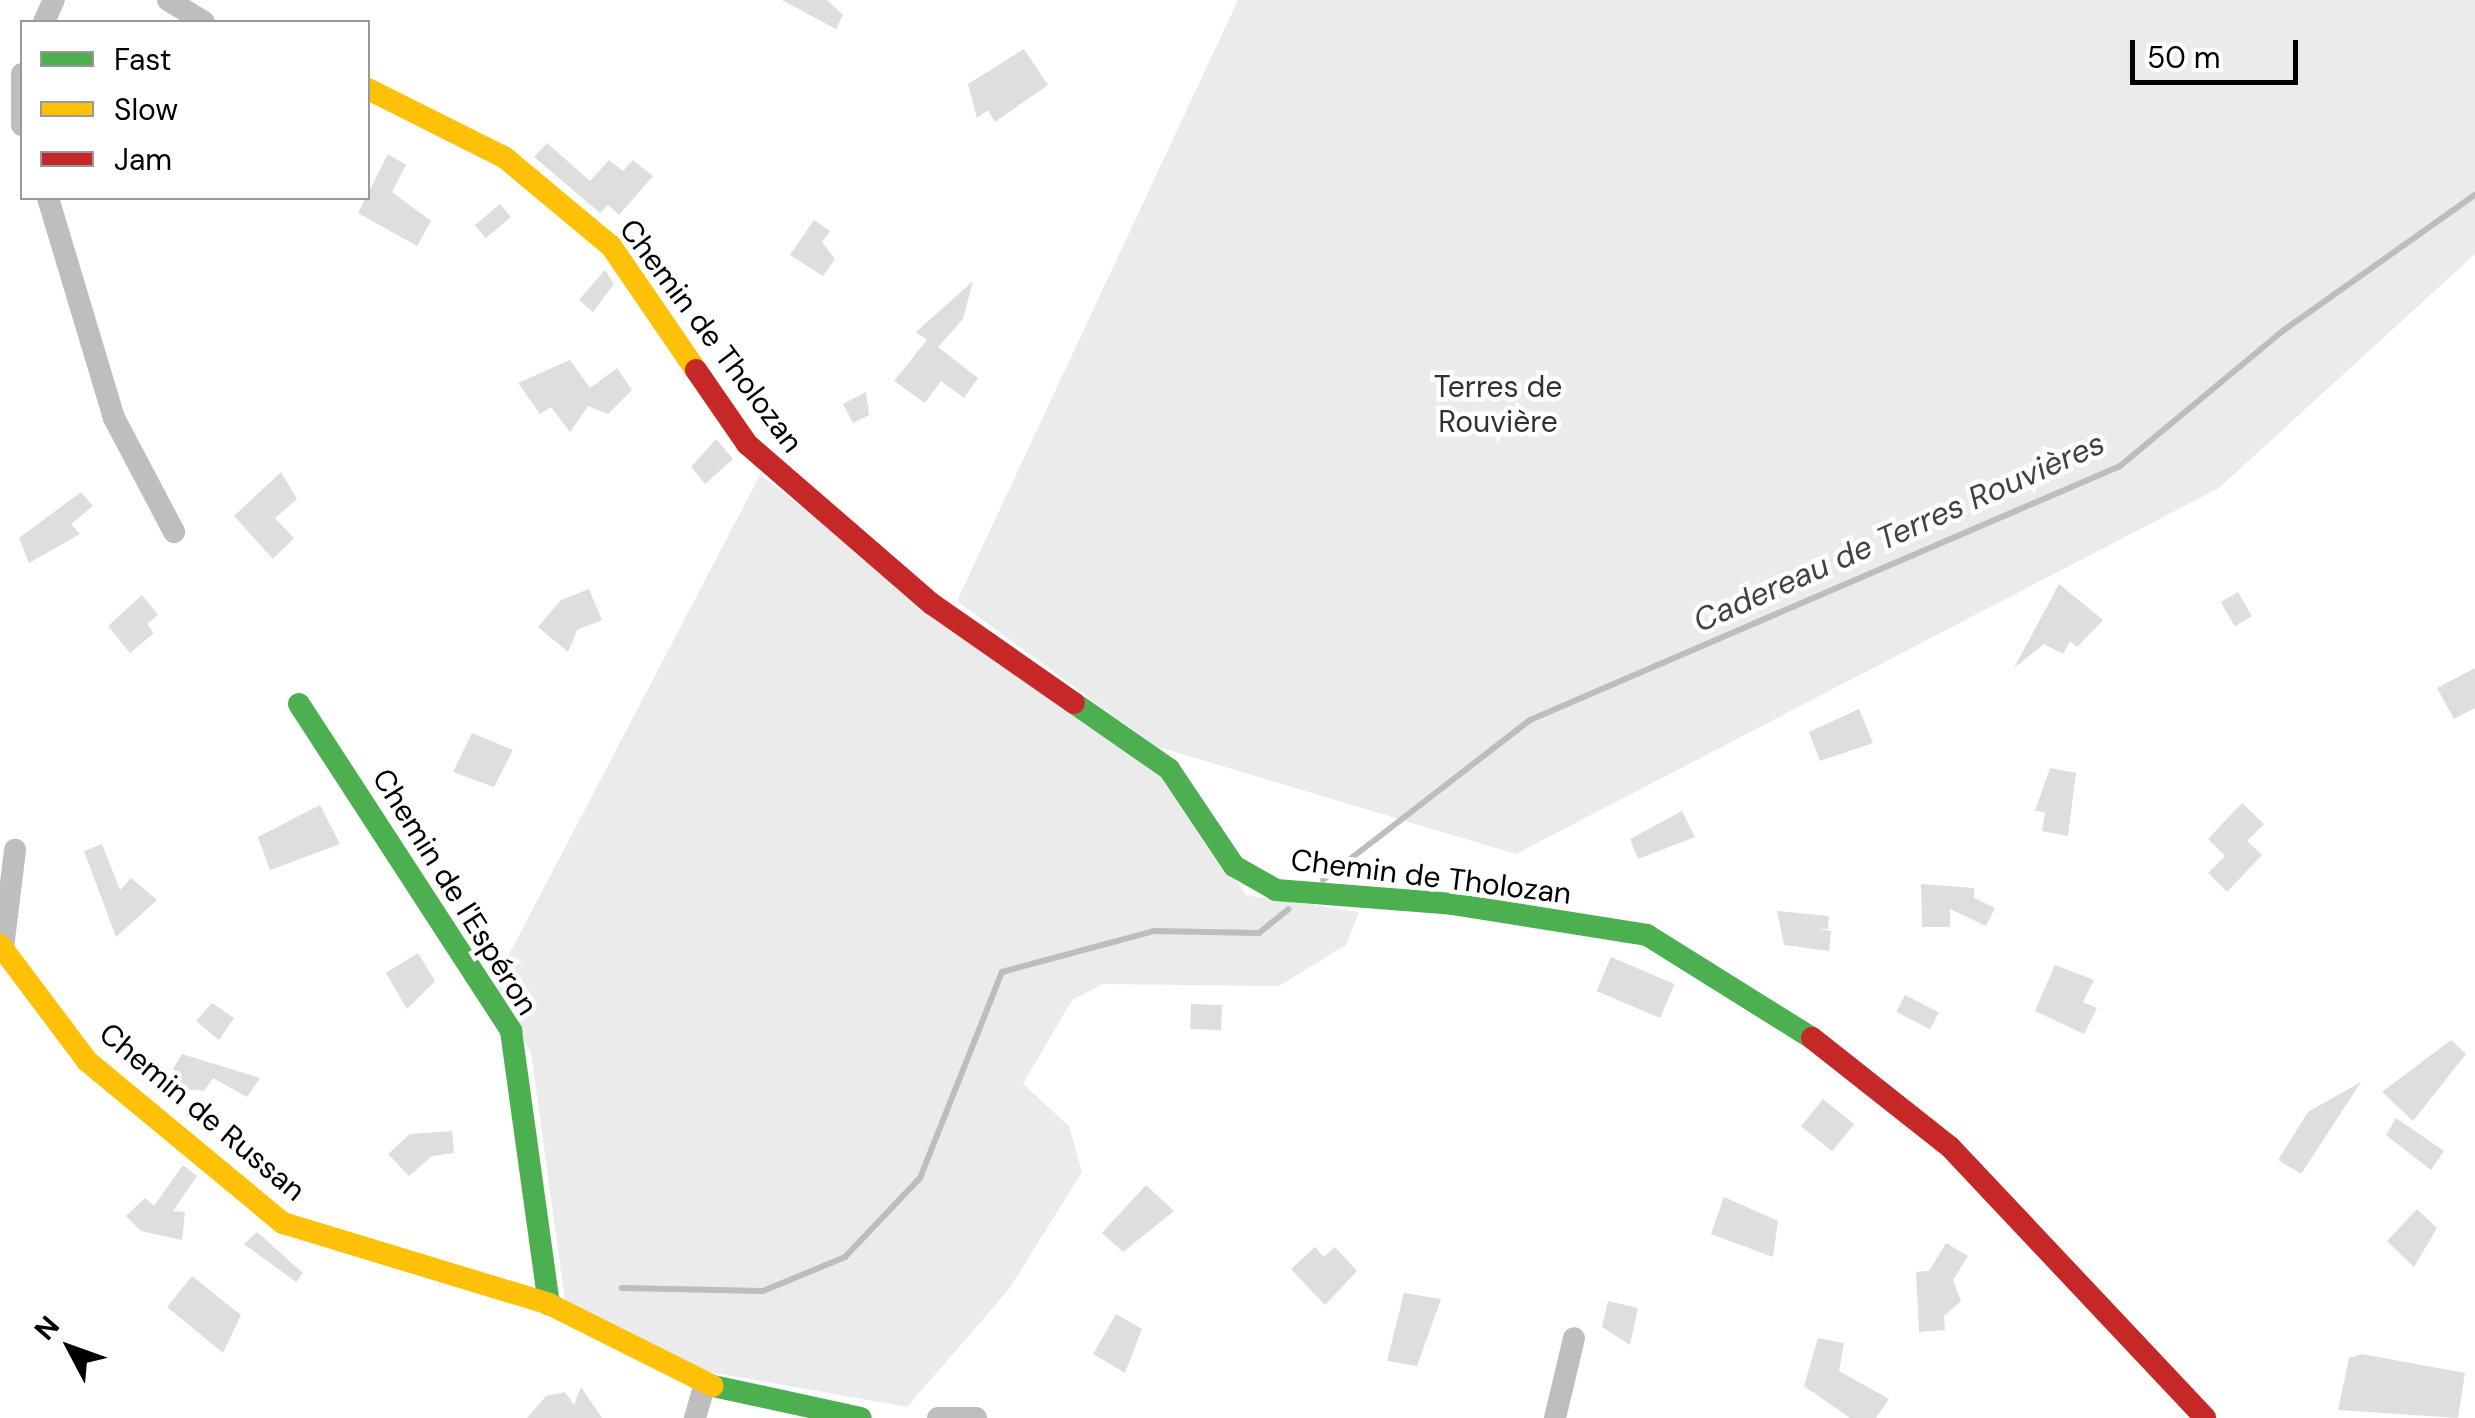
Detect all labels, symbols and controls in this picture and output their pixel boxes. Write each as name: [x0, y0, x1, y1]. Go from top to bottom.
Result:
legend: [20, 20, 370, 200]
scale bar: [2135, 20, 2302, 82]
text: 50 m: [2147, 38, 2221, 77]
text: Fast: [114, 40, 172, 79]
text: Slow: [114, 90, 178, 129]
text: Jam: [114, 140, 172, 179]
street label: Chemin de Tholozan: [612, 212, 810, 460]
park label: Terres de Rouvière: [1434, 369, 1562, 440]
water label: Cadereau de Terres Rouvières: [1687, 424, 2111, 640]
street label: Chemin de l'Espéron: [365, 762, 545, 1022]
street label: Chemin de Tholozan: [1289, 842, 1573, 912]
street label: Chemin de Russan: [92, 1015, 312, 1209]
north arrow: [20, 1298, 120, 1398]
text: N: [26, 1308, 68, 1348]

